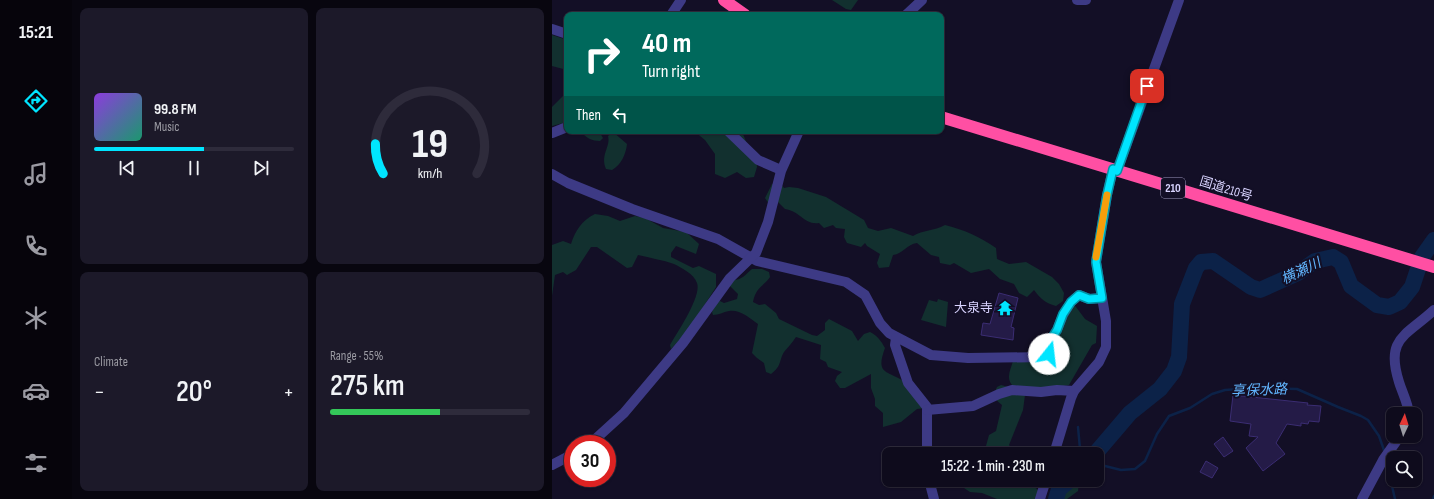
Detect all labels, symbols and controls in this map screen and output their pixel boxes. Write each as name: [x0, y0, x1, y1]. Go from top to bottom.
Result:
text: 15:21: [19, 22, 53, 43]
text: 40 m: [642, 27, 691, 60]
icon: right: [576, 28, 628, 80]
text: Turn right: [642, 61, 700, 82]
pin: [1130, 69, 1164, 103]
icon: arrive: [1136, 75, 1158, 97]
icon: directions: [22, 87, 50, 115]
text: 99.8 FM: [154, 100, 197, 119]
icon: left: [609, 104, 631, 126]
text: Then: [576, 106, 601, 125]
text: Music: [154, 119, 179, 135]
text: 19: [412, 120, 448, 169]
icon: previous: [116, 157, 138, 179]
icon: pause: [183, 157, 205, 179]
icon: next: [250, 157, 272, 179]
icon: music: [22, 160, 50, 188]
text: km/h: [418, 165, 442, 182]
street label: 国道210号: [1197, 173, 1255, 205]
road number: 210: [1161, 178, 1185, 198]
icon: phone: [22, 232, 50, 260]
water label: 横瀬川: [1278, 253, 1325, 288]
temple icon: 大泉寺: [996, 299, 1014, 317]
place label: 大泉寺: [954, 300, 993, 316]
icon: climate: [22, 304, 50, 332]
position arrow: [1028, 333, 1070, 375]
text: Range · 55%: [330, 348, 383, 364]
text: Climate: [94, 354, 128, 370]
text: 275 km: [330, 368, 405, 404]
text: 20°: [176, 374, 212, 410]
icon: car: [22, 377, 50, 405]
text: −: [94, 379, 105, 406]
text: +: [283, 379, 294, 406]
water label: 享保水路: [1231, 380, 1288, 399]
north arrow: [1386, 407, 1422, 443]
map controls: [1386, 407, 1422, 487]
speed limit sign: 30: [564, 435, 616, 487]
icon: filters: [22, 449, 50, 477]
button: search: [1386, 451, 1422, 487]
text: 15:22 · 1 min · 230 m: [941, 457, 1045, 476]

